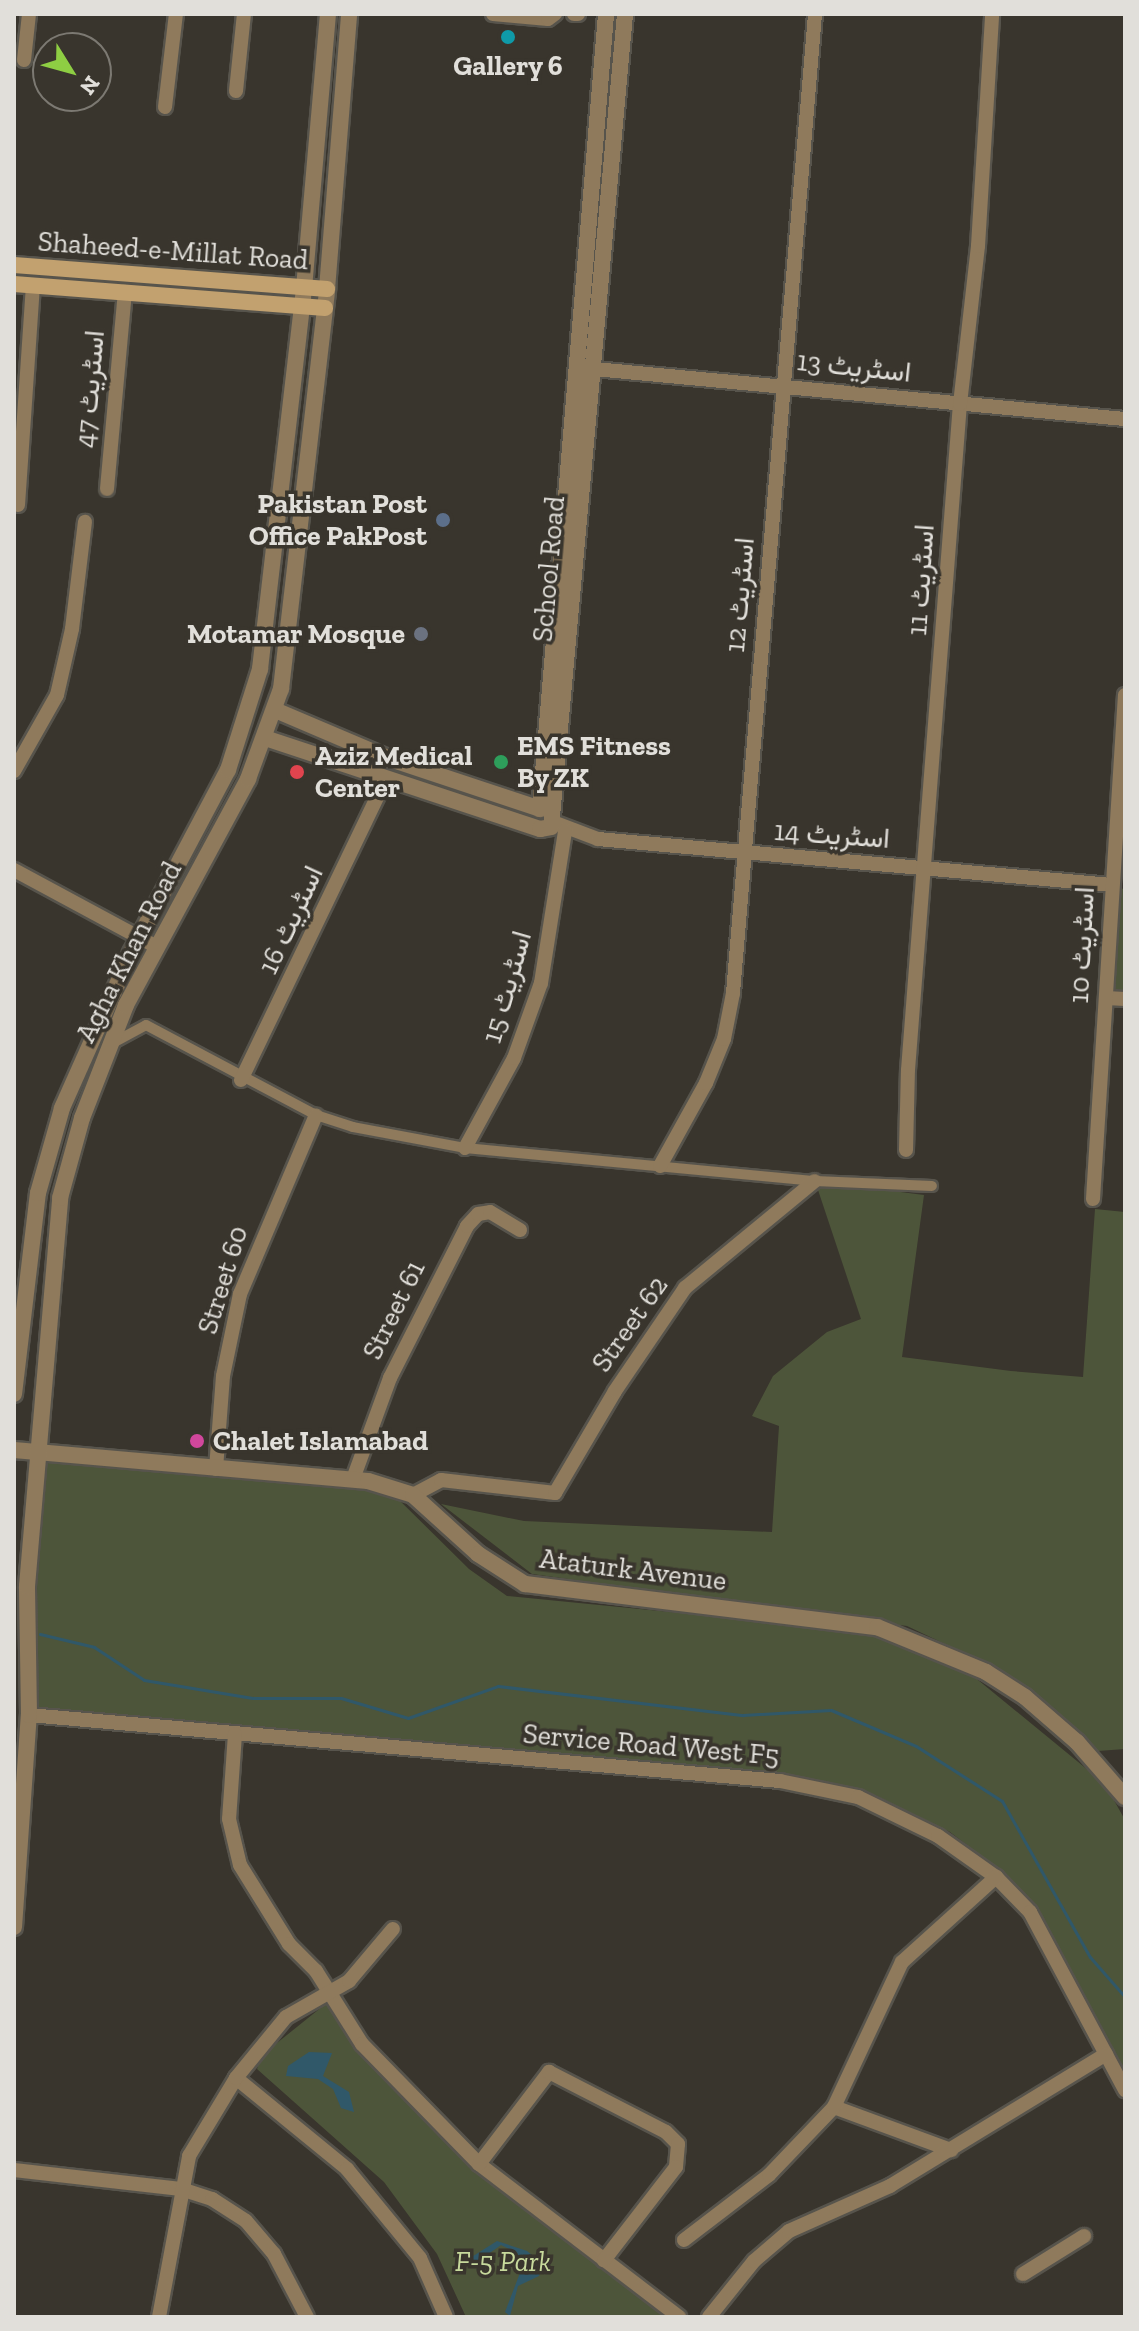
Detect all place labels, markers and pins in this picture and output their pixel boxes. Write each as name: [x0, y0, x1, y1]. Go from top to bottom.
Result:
marker: Gallery 6: [499, 28, 517, 46]
place label: Gallery 6: [453, 49, 563, 83]
place label: Pakistan Post Office PakPost: [249, 487, 427, 553]
marker: Pakistan Post Office PakPost: [434, 511, 452, 529]
place label: Motamar Mosque: [187, 617, 405, 651]
marker: Motamar Mosque: [412, 625, 430, 643]
place label: EMS Fitness By ZK: [517, 729, 671, 795]
place label: Aziz Medical Center: [315, 739, 472, 805]
marker: EMS Fitness By ZK: [492, 753, 510, 771]
marker: Aziz Medical Center: [286, 761, 308, 783]
place label: Chalet Islamabad: [213, 1424, 428, 1458]
marker: Chalet Islamabad: [188, 1432, 206, 1450]

